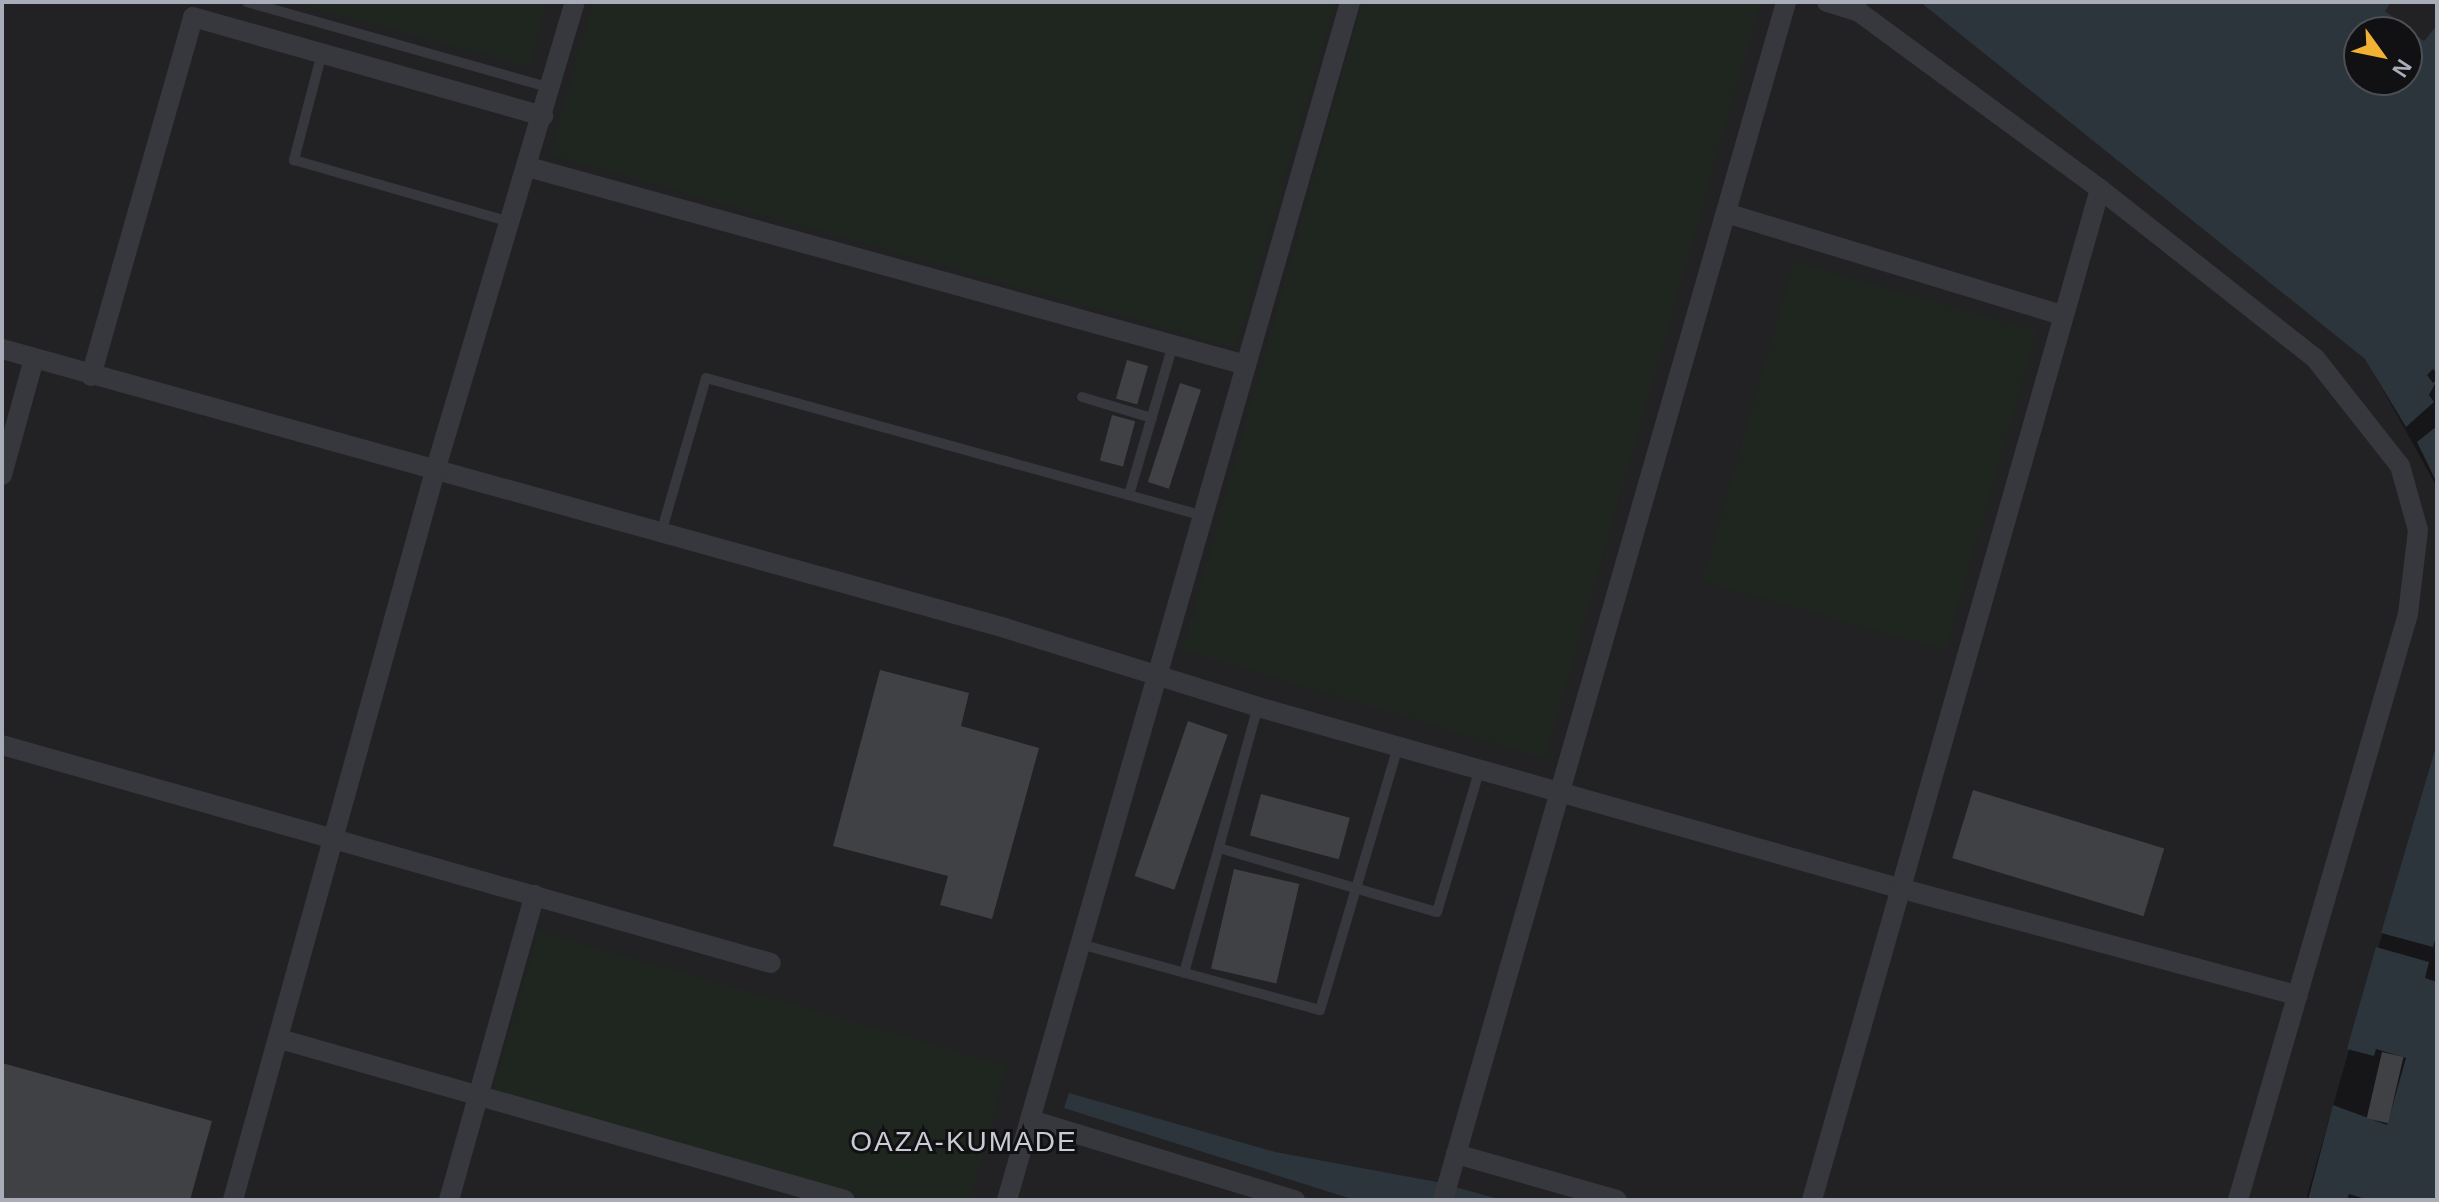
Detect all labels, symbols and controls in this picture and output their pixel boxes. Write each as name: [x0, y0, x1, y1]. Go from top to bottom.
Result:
north arrow: [2343, 16, 2423, 96]
text: N: [2387, 55, 2417, 82]
district label: OAZA-KUMADE: [850, 1125, 1078, 1159]

